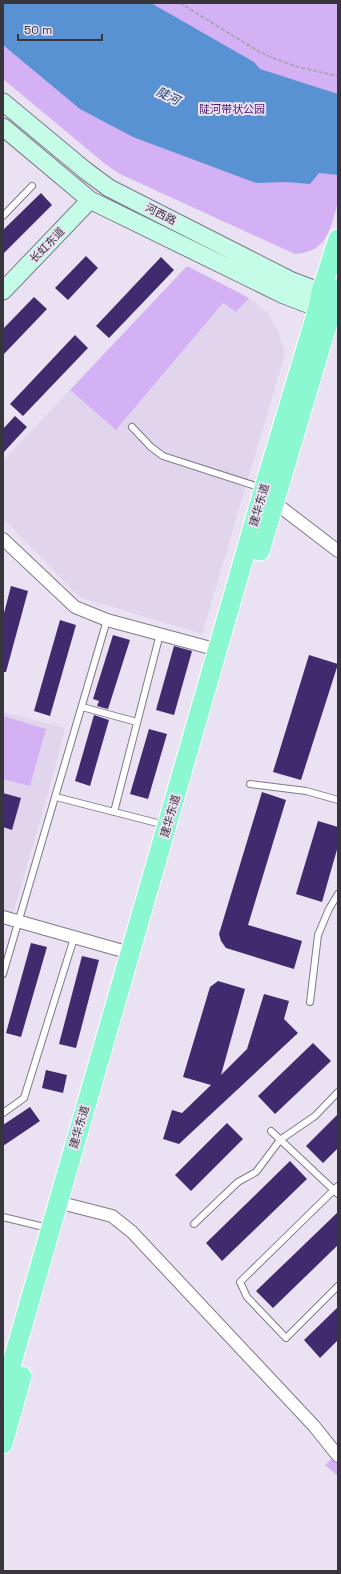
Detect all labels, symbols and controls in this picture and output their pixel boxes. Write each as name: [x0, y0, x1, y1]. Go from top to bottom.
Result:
scale bar: [18, 16, 102, 42]
text: 50 m: [24, 22, 52, 38]
water label: 陡河: [154, 84, 184, 109]
park label: 陡河带状公园: [199, 102, 265, 116]
street label: 河西路: [143, 200, 179, 228]
street label: 长虹东道: [27, 224, 67, 266]
street label: 建华东道: [246, 482, 272, 528]
street label: 建华东道: [157, 793, 183, 839]
street label: 建华东道: [66, 1104, 92, 1150]

